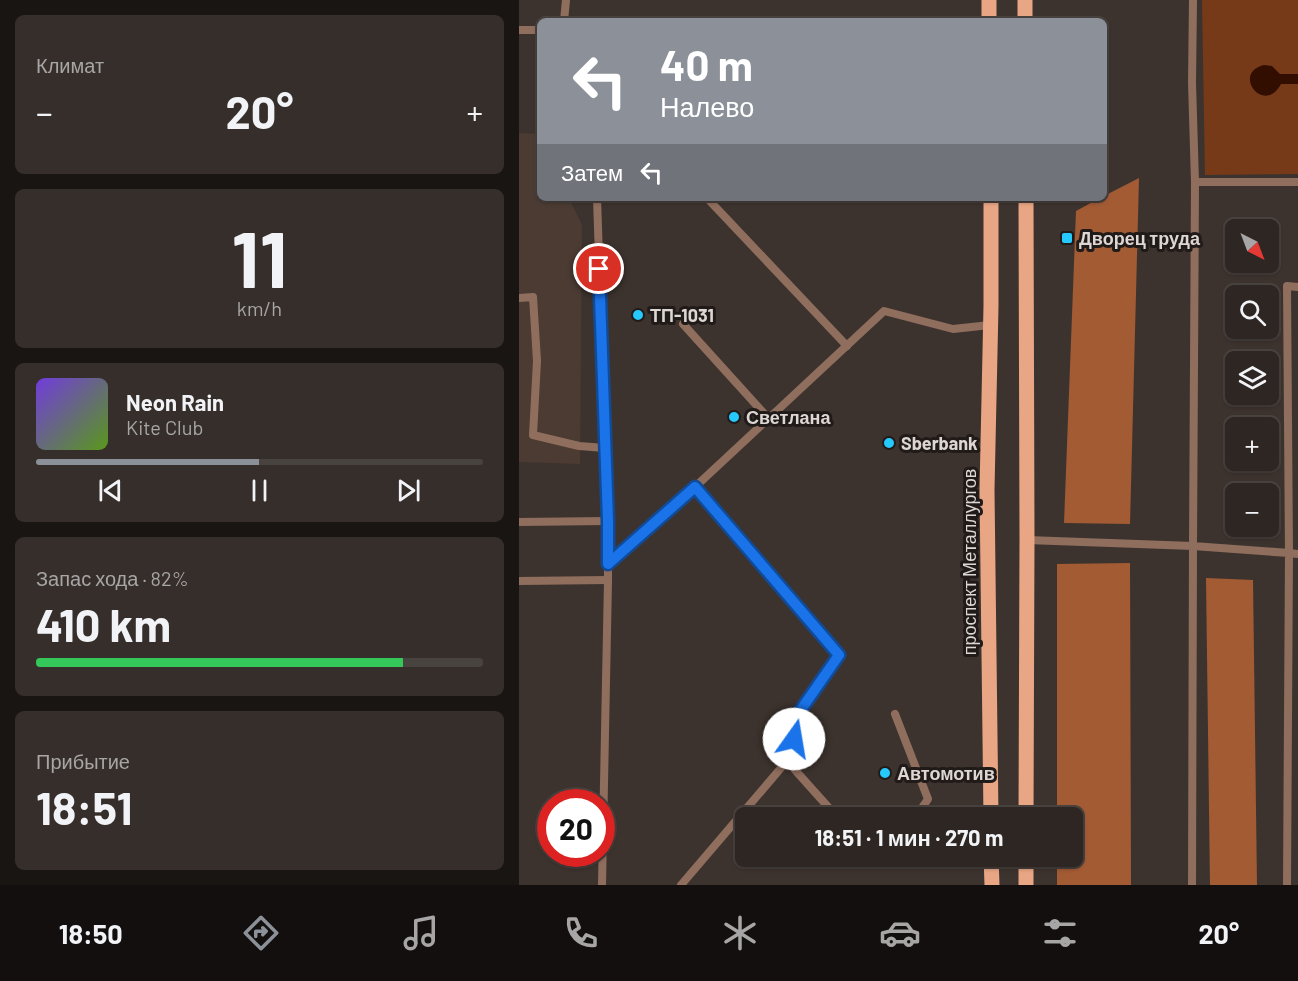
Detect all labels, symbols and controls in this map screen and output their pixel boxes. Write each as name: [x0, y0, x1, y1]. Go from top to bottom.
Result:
text: 40 m: [660, 39, 753, 89]
icon: left: [561, 42, 639, 120]
text: Климат: [36, 53, 104, 77]
text: 20°: [226, 84, 293, 138]
text: Налево: [660, 90, 754, 122]
text: −: [36, 92, 53, 132]
text: +: [467, 92, 483, 132]
icon: left: [635, 156, 668, 189]
text: Затем: [561, 159, 623, 185]
text: 11: [232, 210, 287, 304]
north arrow: [1225, 219, 1279, 273]
map controls: [1225, 219, 1279, 537]
place label: Дворец труда: [1079, 227, 1201, 249]
marker: Дворец труда: [1060, 231, 1074, 245]
pin: [573, 243, 624, 294]
icon: arrive: [582, 252, 615, 285]
button: search: [1225, 285, 1279, 339]
text: km/h: [237, 296, 282, 320]
place label: ТП-1031: [650, 304, 714, 326]
marker: ТП-1031: [631, 308, 645, 322]
button: layers: [1225, 351, 1279, 405]
text: Neon Rain: [126, 389, 224, 415]
place label: Светлана: [746, 406, 831, 428]
marker: Светлана: [727, 410, 741, 424]
text: Kite Club: [126, 415, 203, 439]
button: +: [1225, 417, 1279, 471]
place label: Sberbank: [901, 432, 978, 454]
marker: Sberbank: [882, 436, 896, 450]
street label: проспект Металлургов: [958, 469, 980, 655]
icon: previous: [94, 474, 127, 507]
icon: pause: [243, 474, 276, 507]
icon: next: [392, 474, 425, 507]
button: −: [1225, 483, 1279, 537]
text: Запас хода · 82%: [36, 566, 189, 590]
text: 410 km: [36, 597, 171, 651]
position arrow: [762, 707, 826, 771]
text: Прибытие: [36, 749, 130, 773]
place label: Автомотив: [897, 762, 995, 784]
marker: Автомотив: [878, 766, 892, 780]
text: 18:51: [36, 780, 132, 834]
speed limit sign: 20: [537, 789, 615, 867]
text: 18:51 · 1 мин · 270 m: [815, 824, 1003, 850]
icon: directions: [240, 912, 282, 954]
icon: music: [400, 912, 442, 954]
icon: phone: [560, 912, 602, 954]
icon: climate: [719, 912, 761, 954]
icon: car: [879, 912, 921, 954]
icon: filters: [1039, 912, 1081, 954]
text: 18:50: [59, 917, 123, 949]
text: 20°: [1198, 917, 1239, 949]

